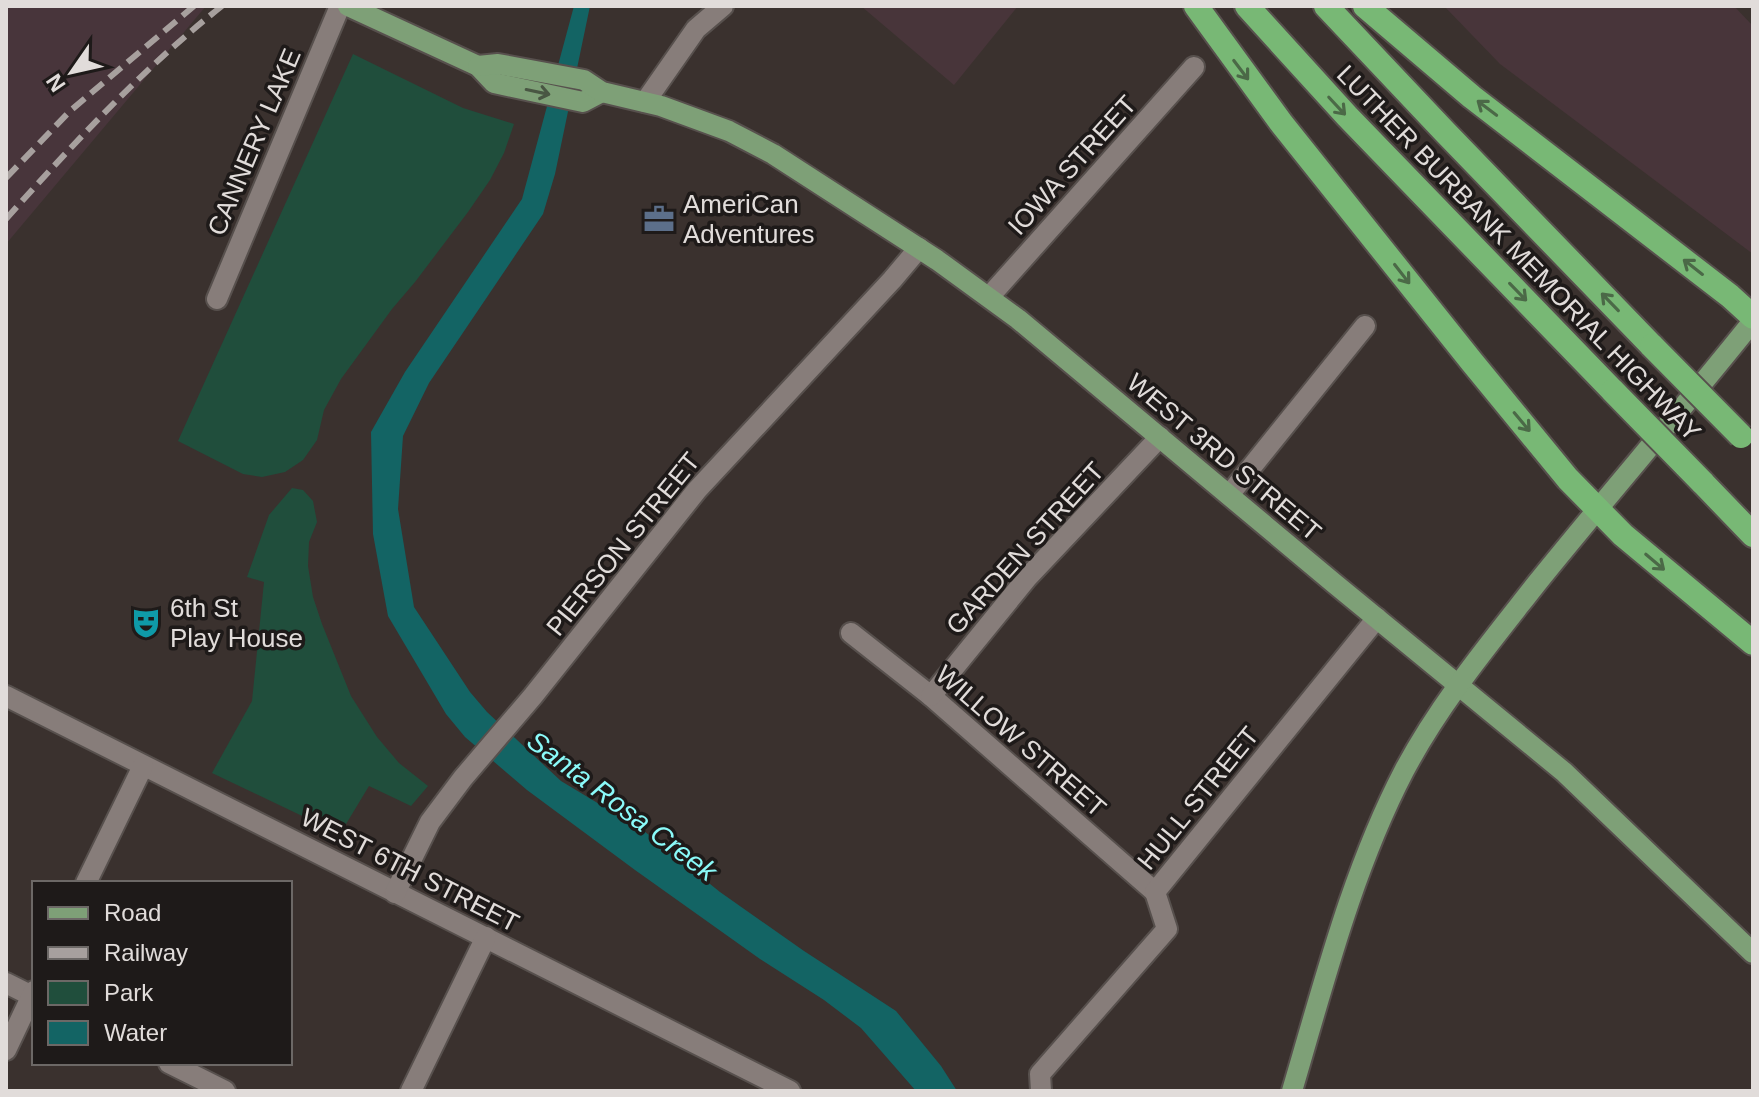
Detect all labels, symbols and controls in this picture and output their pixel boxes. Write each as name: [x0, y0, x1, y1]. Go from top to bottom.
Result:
north arrow: [32, 32, 112, 112]
street label: CANNERY LAKE: [201, 44, 307, 240]
one-way arrow: [1233, 58, 1250, 80]
street label: LUTHER BURBANK MEMORIAL HIGHWAY: [1331, 59, 1707, 447]
text: N: [41, 69, 71, 96]
one-way arrow: [524, 85, 550, 100]
street label: IOWA STREET: [1002, 89, 1142, 241]
one-way arrow: [1327, 95, 1346, 115]
one-way arrow: [1477, 100, 1498, 117]
place label: AmeriCan Adventures: [683, 189, 815, 249]
office icon: AmeriCan Adventures: [642, 202, 676, 236]
one-way arrow: [1683, 259, 1704, 276]
one-way arrow: [1393, 263, 1411, 284]
one-way arrow: [1508, 282, 1527, 301]
one-way arrow: [1601, 293, 1620, 312]
street label: WEST 3RD STREET: [1121, 367, 1327, 547]
one-way arrow: [1513, 412, 1531, 432]
street label: PIERSON STREET: [540, 446, 706, 642]
street label: GARDEN STREET: [940, 456, 1110, 640]
one-way arrow: [1644, 553, 1665, 571]
place label: 6th St Play House: [170, 593, 303, 653]
theatre icon: 6th St Play House: [129, 606, 163, 640]
street label: WILLOW STREET: [930, 659, 1112, 823]
street label: HULL STREET: [1131, 720, 1265, 876]
water label: Santa Rosa Creek: [521, 725, 724, 888]
street label: WEST 6TH STREET: [296, 802, 524, 938]
legend: [32, 881, 292, 1065]
text: Road: [104, 899, 161, 926]
text: Railway: [104, 939, 188, 966]
text: Park: [104, 979, 154, 1006]
text: Water: [104, 1019, 167, 1046]

